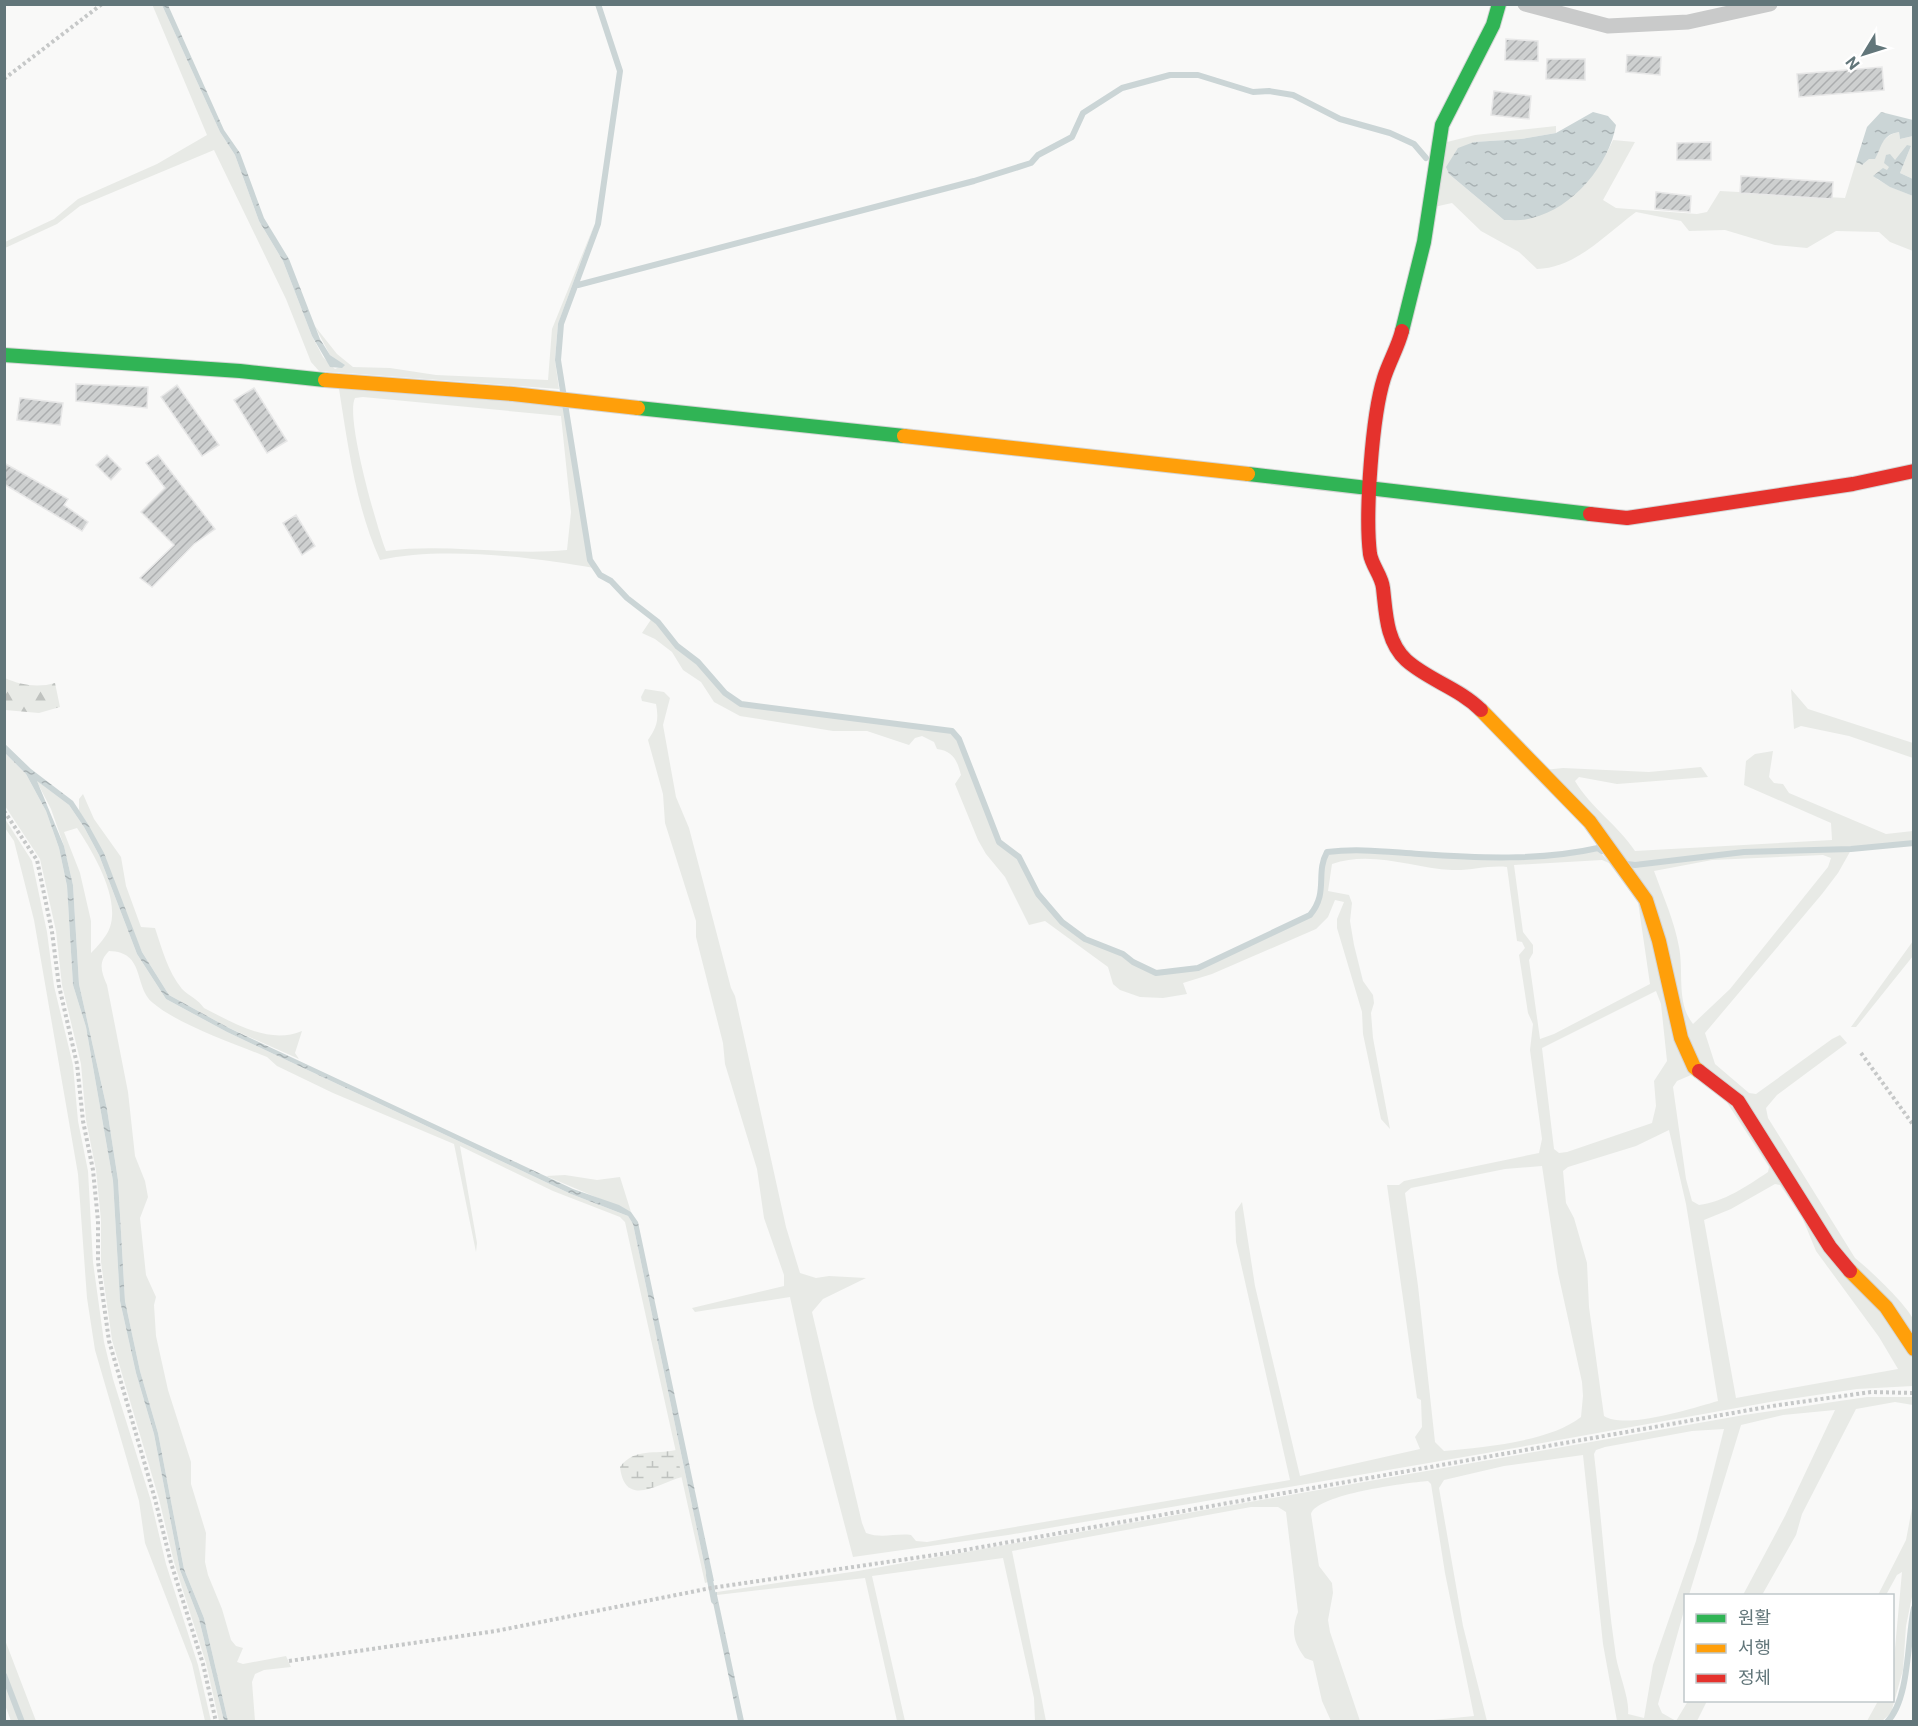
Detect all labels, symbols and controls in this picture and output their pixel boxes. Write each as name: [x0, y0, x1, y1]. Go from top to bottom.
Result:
north arrow: [1834, 24, 1894, 84]
text: N: [1842, 53, 1864, 73]
legend: [1684, 1594, 1894, 1702]
text: 원활: [1738, 1607, 1771, 1628]
text: 서행: [1738, 1637, 1771, 1658]
text: 정체: [1738, 1667, 1771, 1688]

